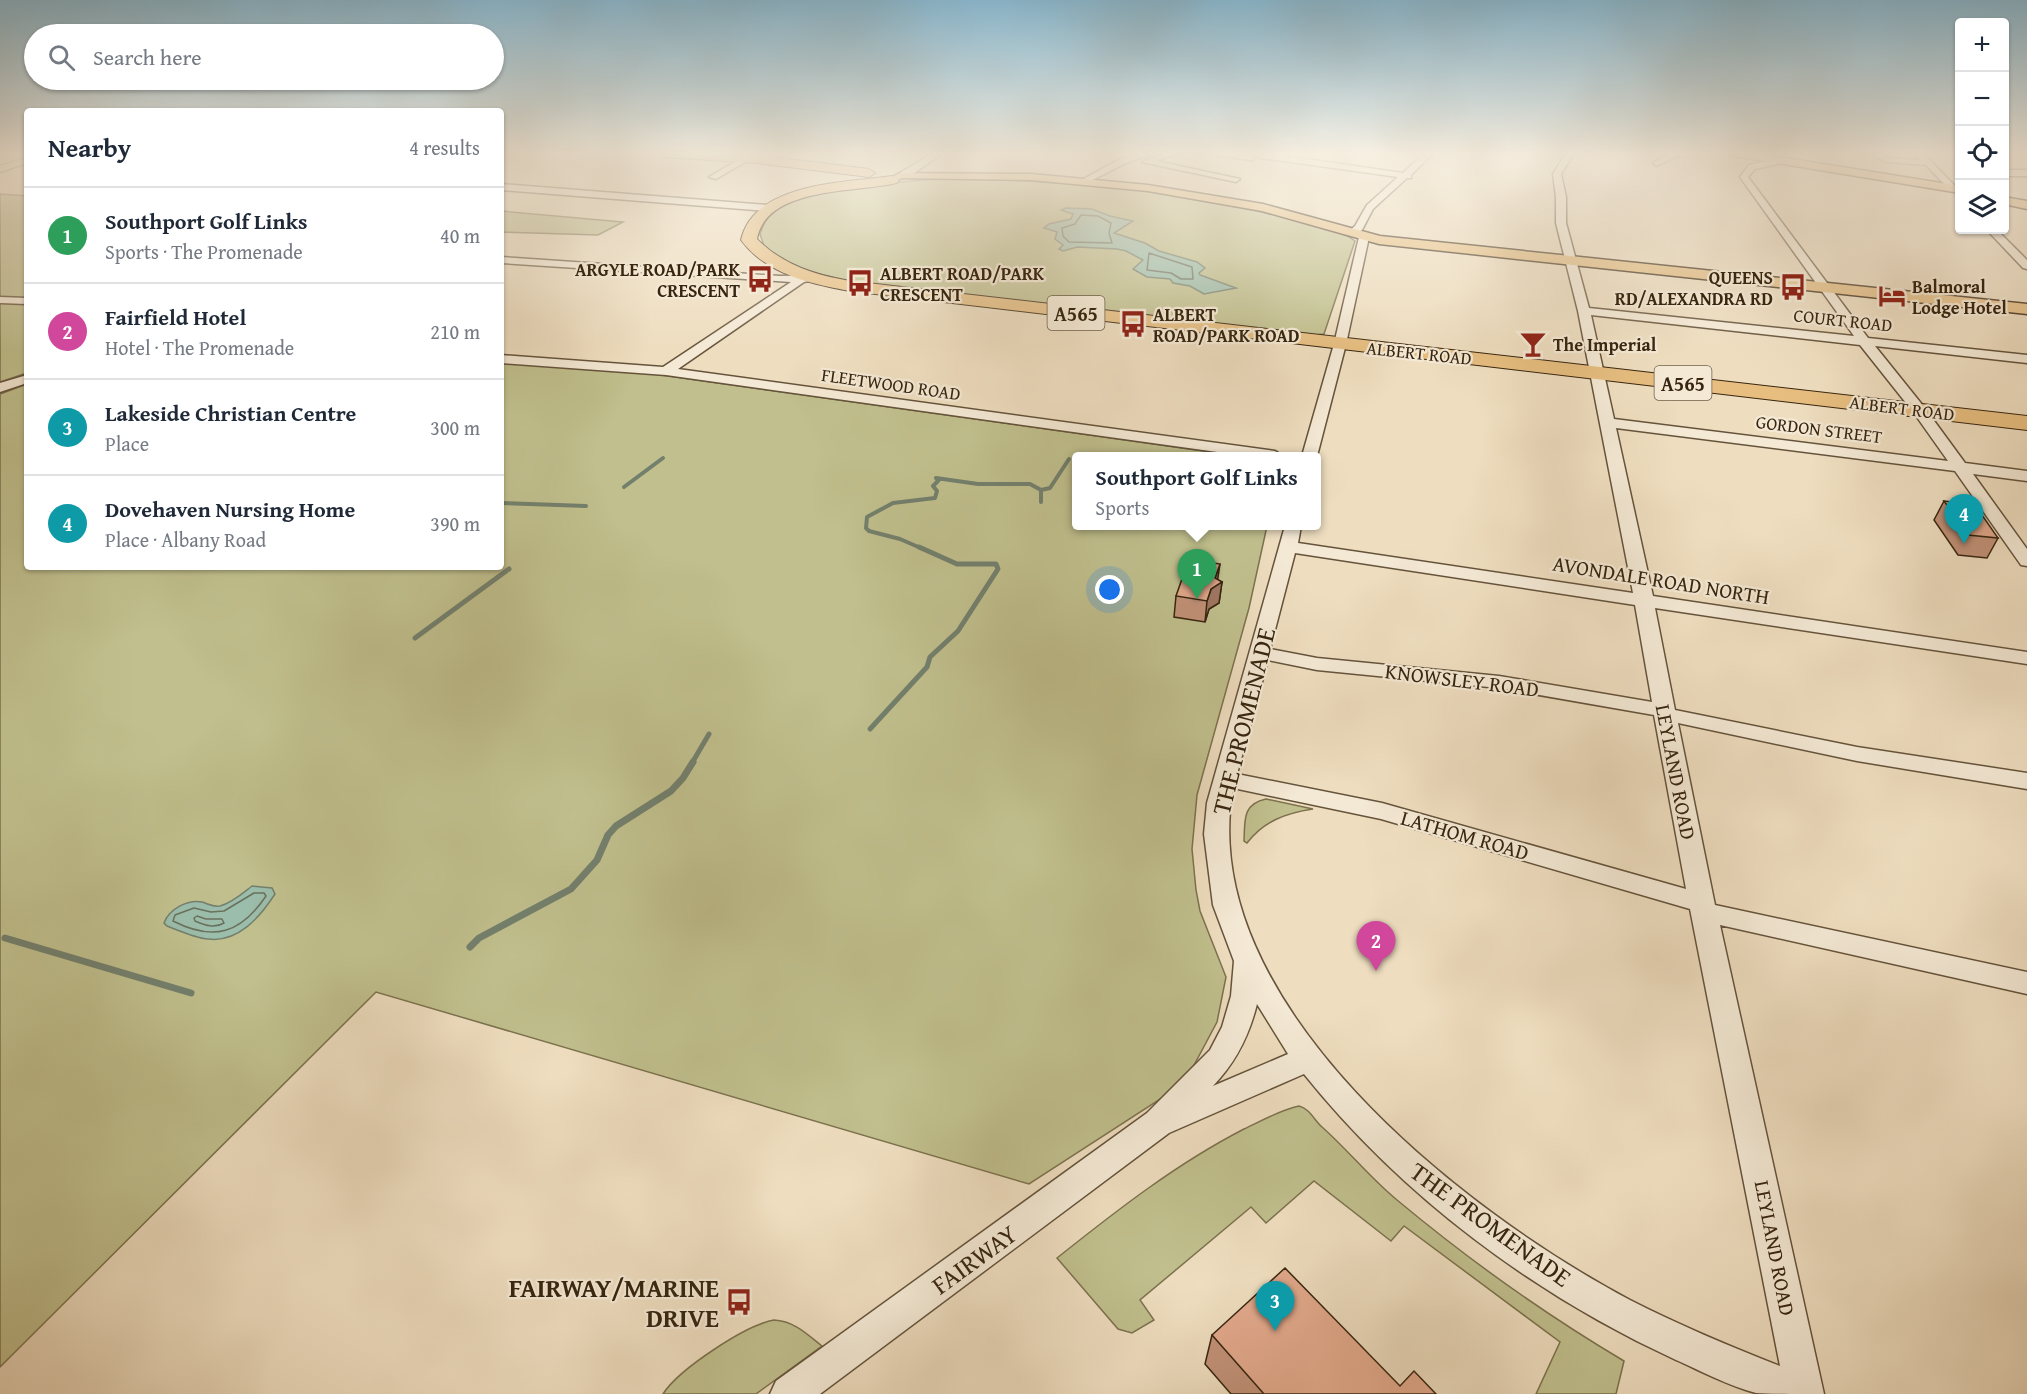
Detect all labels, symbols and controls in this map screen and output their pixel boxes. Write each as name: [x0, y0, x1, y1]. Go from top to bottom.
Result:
map controls: [1955, 18, 2009, 234]
button: +: [1955, 18, 2009, 72]
search box: [24, 24, 504, 90]
icon: search: [45, 41, 78, 74]
text: Search here: [93, 41, 202, 73]
button: −: [1955, 72, 2009, 126]
button: locate: [1955, 126, 2009, 180]
text: Nearby: [48, 128, 131, 167]
text: 4 results: [409, 133, 480, 162]
button: layers: [1955, 180, 2009, 234]
text: Southport Golf Links: [105, 205, 307, 237]
text: 1: [62, 221, 73, 250]
text: 40 m: [440, 221, 480, 250]
text: Sports · The Promenade: [105, 237, 303, 266]
place label: ARGYLE ROAD/PARK CRESCENT: [575, 256, 741, 304]
place label: ALBERT ROAD/PARK CRESCENT: [880, 260, 1045, 308]
bus stop icon: ARGYLE ROAD/PARK CRESCENT: [745, 264, 775, 294]
place label: QUEENS RD/ALEXANDRA RD: [1615, 264, 1773, 312]
bus stop icon: ALBERT ROAD/PARK CRESCENT: [845, 268, 875, 298]
bus stop icon: QUEENS RD/ALEXANDRA RD: [1778, 272, 1808, 302]
place label: Balmoral Lodge Hotel: [1912, 273, 2007, 321]
hotel icon: Balmoral Lodge Hotel: [1877, 281, 1907, 311]
road number: A565: [1048, 296, 1104, 330]
text: Fairfield Hotel: [105, 301, 246, 333]
place label: ALBERT ROAD/PARK ROAD: [1153, 301, 1300, 349]
street label: COURT ROAD: [1792, 301, 1894, 339]
bus stop icon: ALBERT ROAD/PARK ROAD: [1118, 309, 1148, 339]
text: 2: [62, 317, 73, 346]
text: 210 m: [430, 317, 480, 346]
bar icon: The Imperial: [1518, 329, 1548, 359]
place label: The Imperial: [1553, 331, 1657, 358]
text: Hotel · The Promenade: [105, 333, 294, 362]
street label: ALBERT ROAD: [1365, 334, 1473, 372]
street label: FLEETWOOD ROAD: [820, 361, 962, 407]
road number: A565: [1654, 366, 1712, 400]
street label: ALBERT ROAD: [1848, 388, 1956, 428]
text: Lakeside Christian Centre: [105, 397, 356, 429]
street label: GORDON STREET: [1754, 408, 1884, 450]
text: 3: [62, 413, 73, 442]
text: 300 m: [430, 413, 480, 442]
text: Place: [105, 429, 149, 458]
popup: [1072, 452, 1321, 530]
text: Southport Golf Links: [1095, 461, 1298, 493]
text: Dovehaven Nursing Home: [105, 493, 355, 525]
text: Sports: [1095, 493, 1149, 522]
pin: 4: [1944, 494, 1984, 544]
text: 4: [62, 509, 73, 538]
text: 390 m: [430, 509, 480, 538]
text: Place · Albany Road: [105, 525, 266, 554]
street label: AVONDALE ROAD NORTH: [1550, 548, 1772, 612]
pin: 1: [1178, 550, 1216, 599]
your location: [1095, 575, 1124, 604]
street label: THE PROMENADE: [1201, 623, 1285, 819]
street label: KNOWSLEY ROAD: [1383, 655, 1541, 705]
street label: LEYLAND ROAD: [1648, 702, 1704, 842]
street label: LATHOM ROAD: [1397, 802, 1533, 868]
pin: 2: [1356, 922, 1396, 971]
street label: THE PROMENADE: [1402, 1152, 1580, 1296]
street label: LEYLAND ROAD: [1747, 1178, 1803, 1318]
street label: FAIRWAY: [923, 1214, 1025, 1304]
place label: FAIRWAY/MARINE DRIVE: [509, 1268, 719, 1337]
pin: 3: [1256, 1282, 1294, 1331]
bus stop icon: FAIRWAY/MARINE DRIVE: [724, 1287, 754, 1317]

